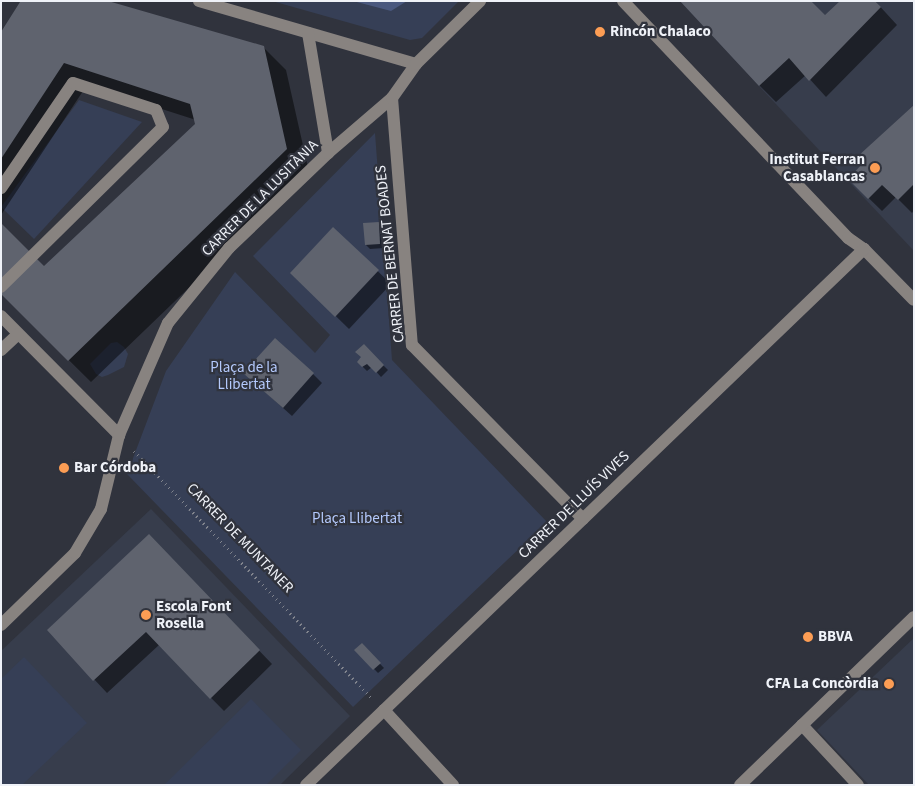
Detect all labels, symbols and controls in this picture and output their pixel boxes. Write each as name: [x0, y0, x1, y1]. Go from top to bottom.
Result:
place label: Rincón Chalaco: [610, 23, 711, 41]
marker: Rincón Chalaco: [594, 26, 606, 38]
street label: CARRER DE LA LUSITÀNIA: [198, 136, 322, 260]
place label: Institut Ferran Casablancas: [769, 150, 865, 185]
marker: Institut Ferran Casablancas: [869, 162, 881, 174]
street label: CARRER DE BERNAT BOADES: [372, 164, 408, 344]
park label: Plaça de la Llibertat: [210, 358, 278, 393]
street label: CARRER DE LLUÍS VIVES: [515, 447, 633, 563]
place label: Bar Córdoba: [74, 459, 156, 477]
marker: Bar Córdoba: [58, 462, 70, 474]
street label: CARRER DE MUNTANER: [183, 479, 297, 597]
park label: Plaça Llibertat: [312, 510, 402, 528]
place label: Escola Font Rosella: [156, 597, 231, 632]
marker: Escola Font Rosella: [140, 609, 152, 621]
place label: BBVA: [818, 628, 853, 646]
marker: BBVA: [802, 631, 814, 643]
place label: CFA La Concòrdia: [766, 675, 879, 693]
marker: CFA La Concòrdia: [883, 678, 895, 690]

